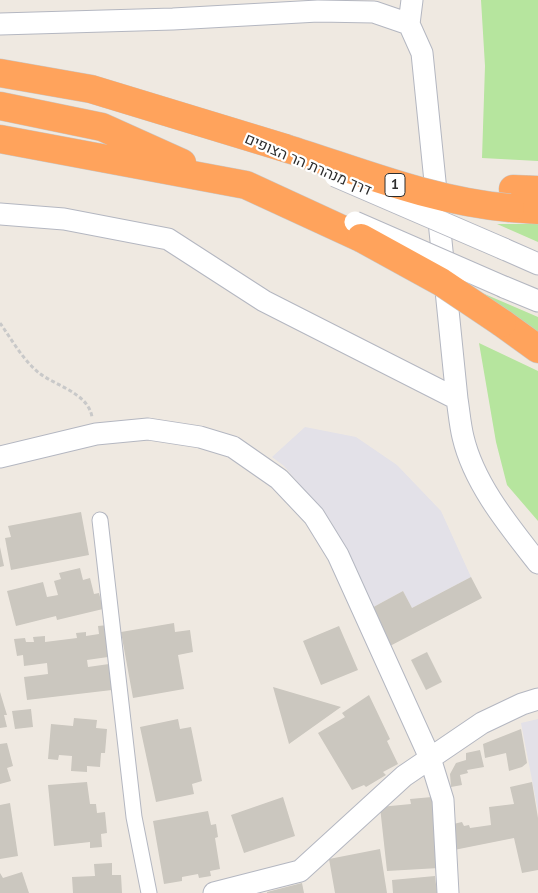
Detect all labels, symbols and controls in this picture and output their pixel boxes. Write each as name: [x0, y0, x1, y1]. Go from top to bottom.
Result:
street label: דרך מנהרת הר הצופים: [242, 130, 374, 200]
road number: 1: [385, 174, 405, 196]

